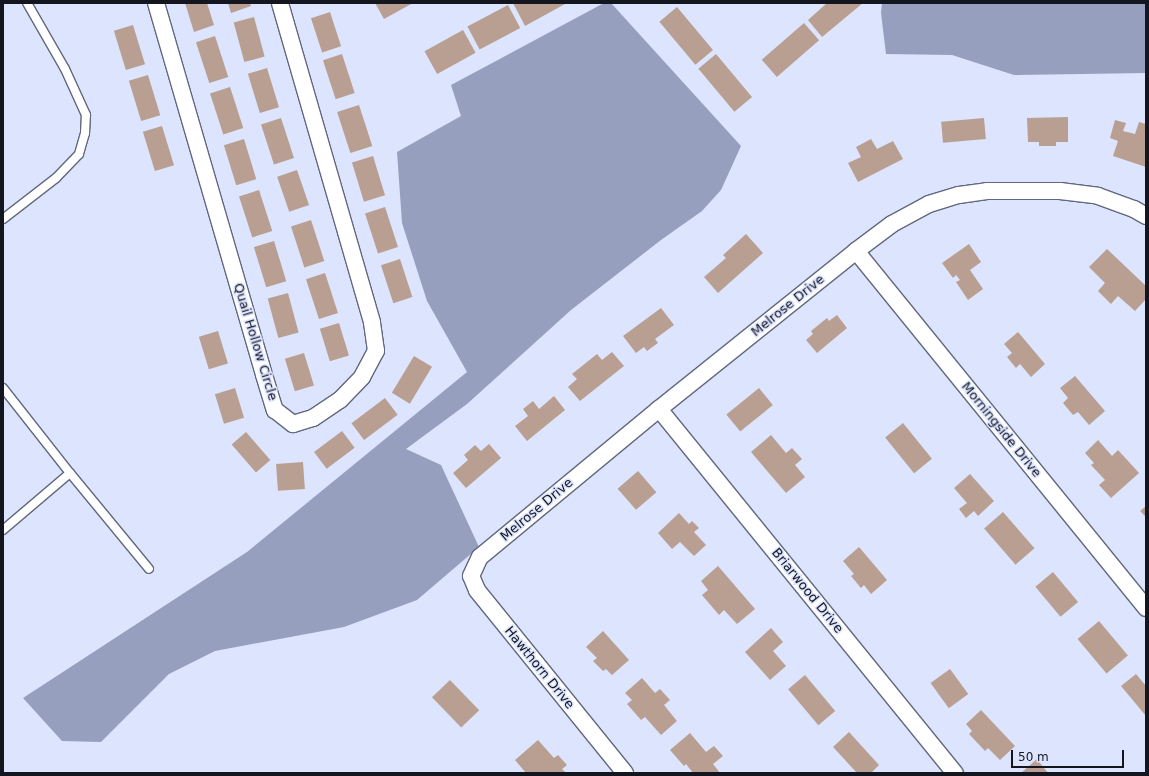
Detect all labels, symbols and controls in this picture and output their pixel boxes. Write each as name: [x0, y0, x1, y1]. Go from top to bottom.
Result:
street label: Melrose Drive: [748, 272, 828, 340]
street label: Quail Hollow Circle: [230, 281, 280, 403]
street label: Morningside Drive: [958, 379, 1044, 481]
street label: Melrose Drive: [498, 475, 576, 545]
street label: Briarwood Drive: [768, 545, 846, 637]
street label: Hawthorn Drive: [501, 624, 577, 712]
scale bar: [1013, 742, 1126, 768]
text: 50 m: [1018, 750, 1049, 764]

